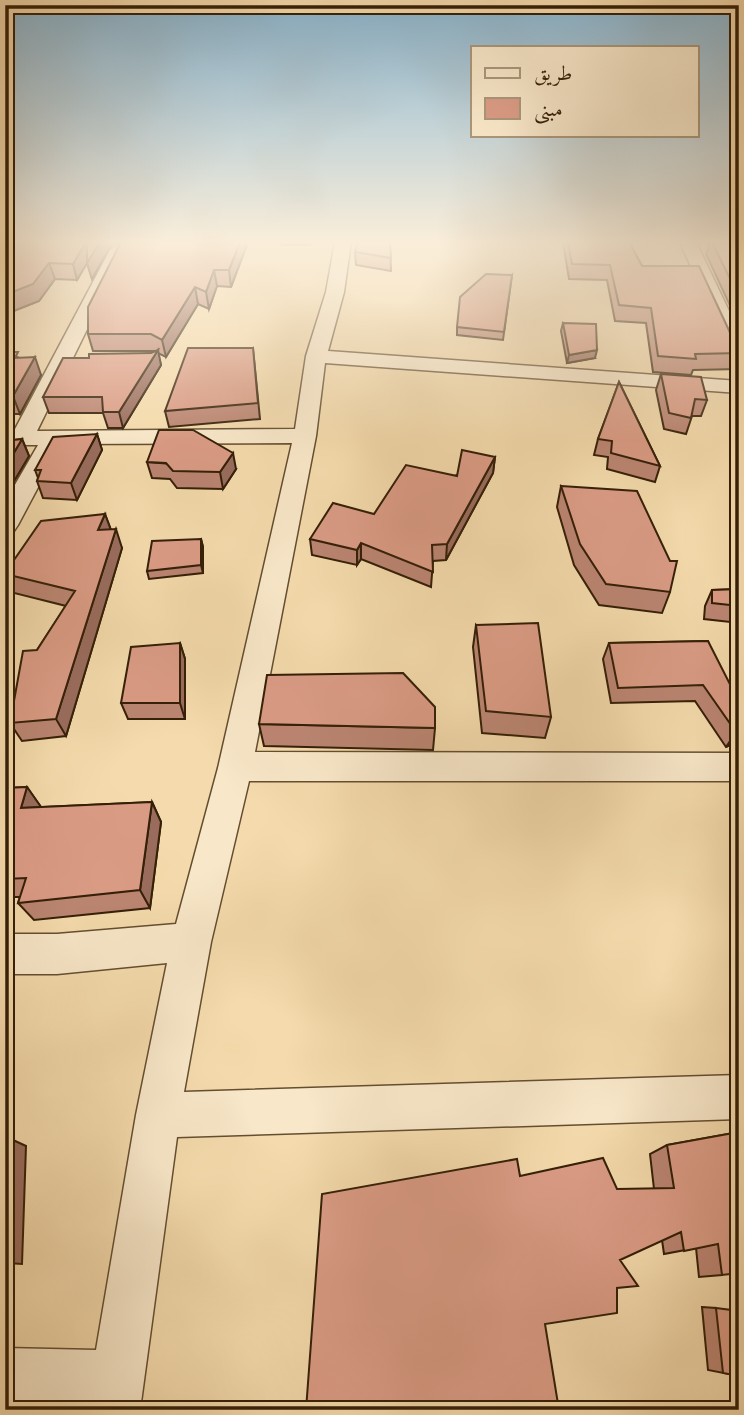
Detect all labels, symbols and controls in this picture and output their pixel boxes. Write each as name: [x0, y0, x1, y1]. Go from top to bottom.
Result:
legend: [471, 46, 698, 136]
text: طريق: [534, 59, 572, 86]
text: مبنى: [534, 95, 563, 124]

